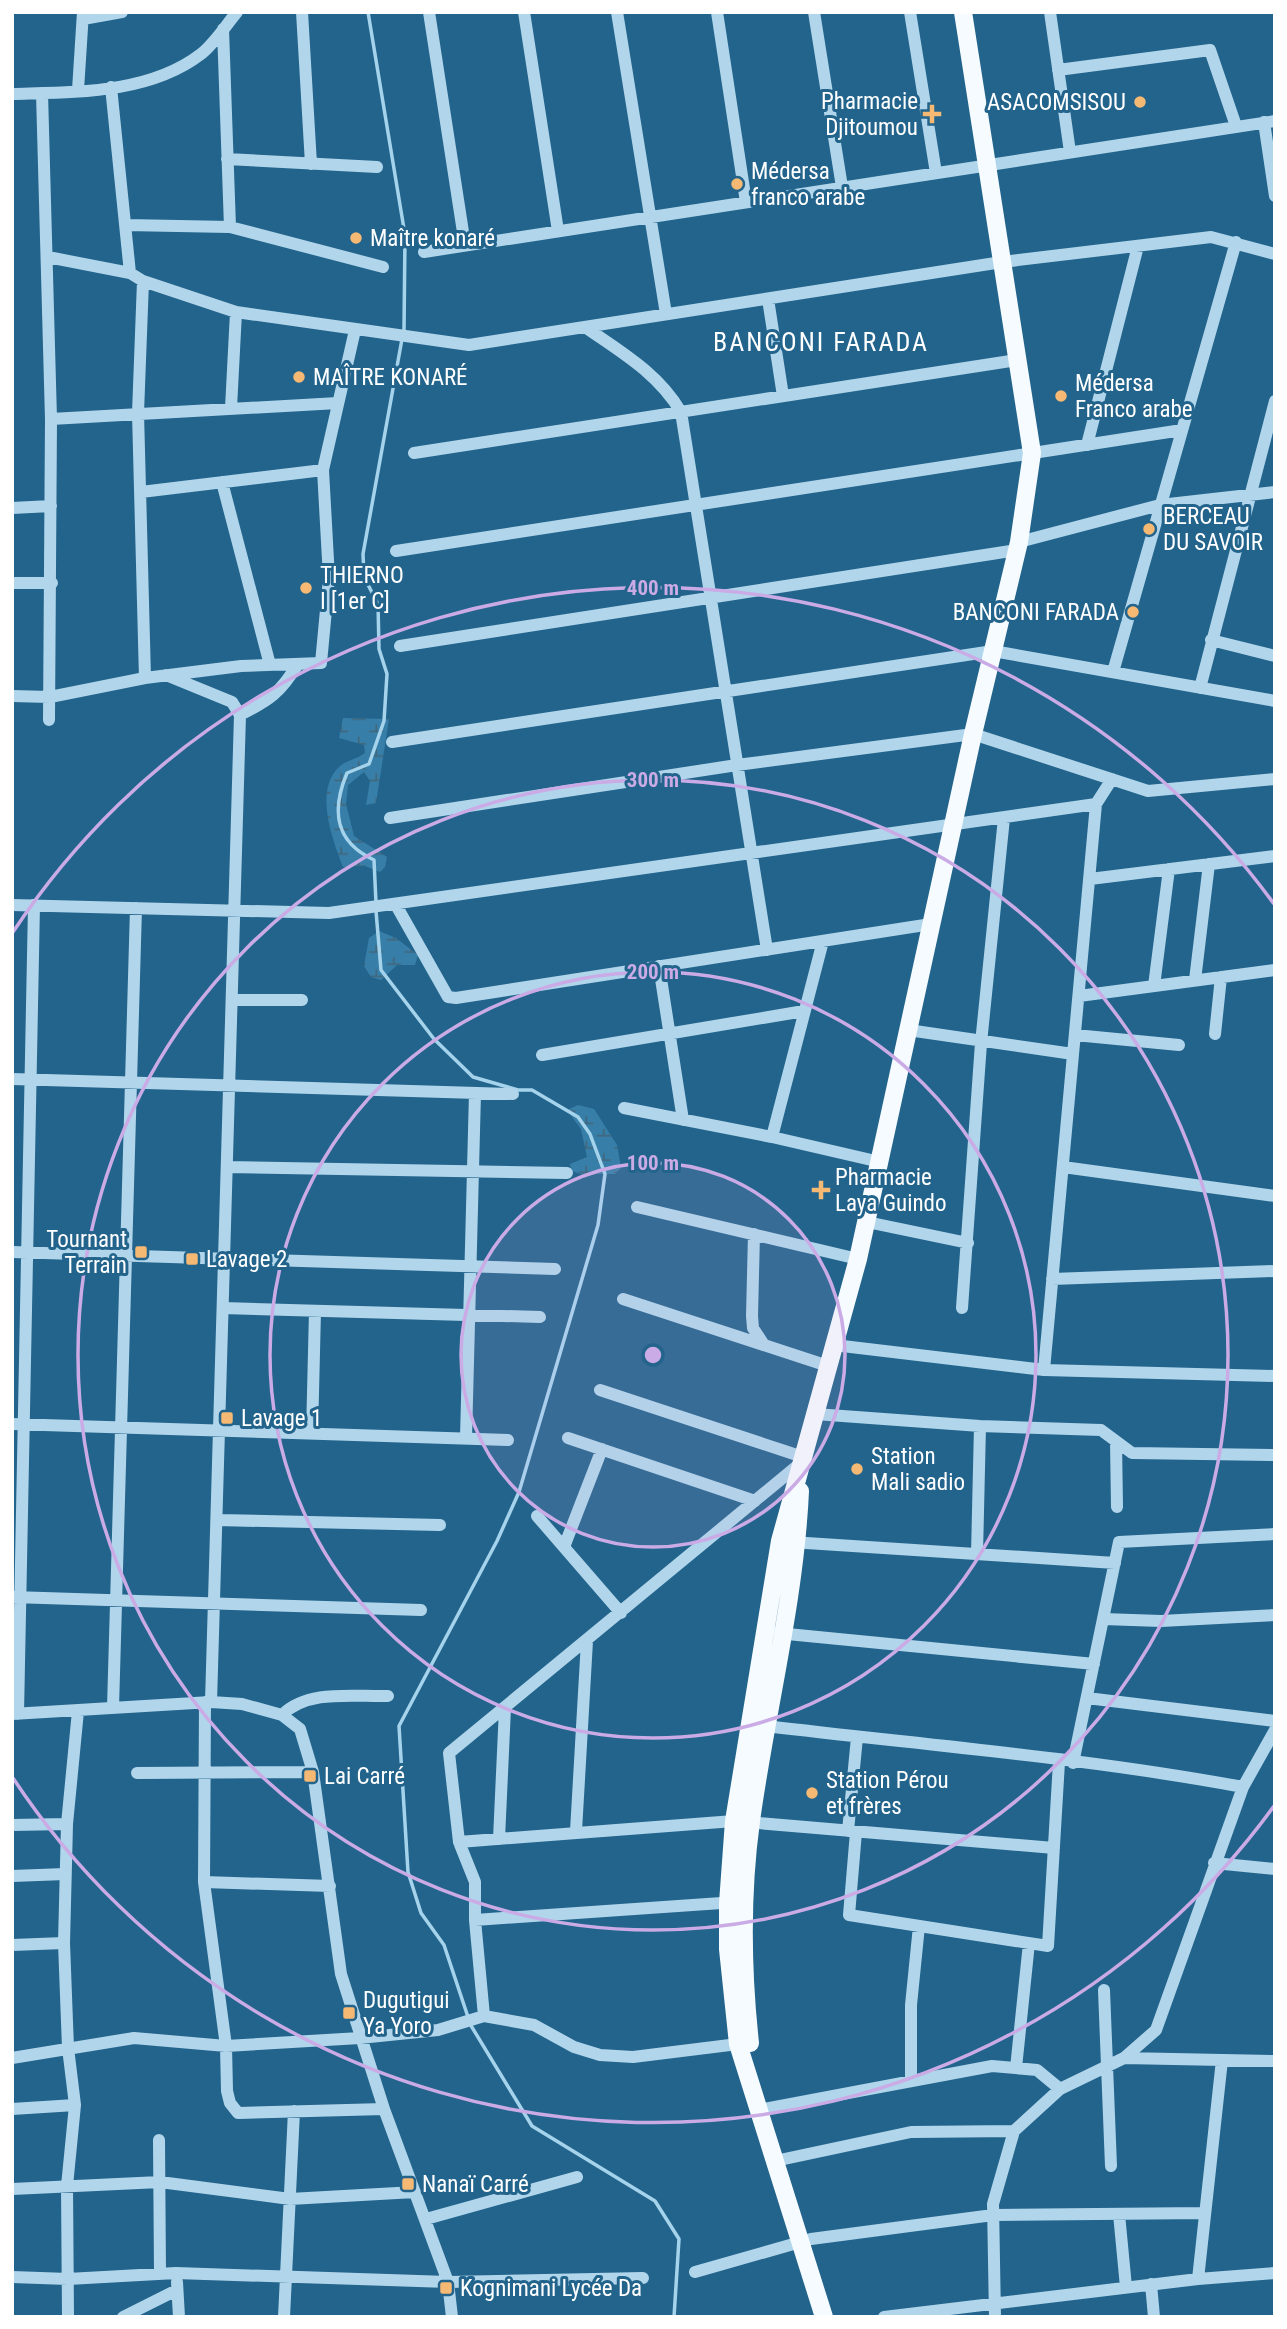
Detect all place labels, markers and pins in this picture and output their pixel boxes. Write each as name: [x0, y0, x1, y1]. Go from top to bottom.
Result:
place label: Pharmacie Djitoumou: [821, 88, 918, 141]
place label: ASACOMSISOU: [987, 89, 1126, 116]
marker: ASACOMSISOU: [1132, 94, 1148, 110]
marker: Pharmacie Djitoumou: [924, 106, 940, 122]
place label: Médersa franco arabe: [751, 158, 865, 211]
marker: Médersa franco arabe: [729, 176, 745, 192]
place label: Maître konaré: [370, 225, 495, 252]
marker: Maître konaré: [348, 230, 364, 246]
place label: MAÎTRE KONARÉ: [313, 363, 468, 391]
marker: MAÎTRE KONARÉ: [291, 369, 307, 385]
place label: Médersa Franco arabe: [1075, 370, 1193, 423]
marker: Médersa Franco arabe: [1053, 388, 1069, 404]
place label: BERCEAU DU SAVOIR: [1163, 503, 1263, 556]
marker: BERCEAU DU SAVOIR: [1141, 521, 1157, 537]
place label: THIERNO I [1er C]: [320, 562, 404, 615]
marker: THIERNO I [1er C]: [298, 580, 314, 596]
place label: BANCONI FARADA: [953, 599, 1119, 626]
marker: BANCONI FARADA: [1125, 604, 1141, 620]
place label: Pharmacie Laya Guindo: [835, 1164, 947, 1217]
marker: Pharmacie Laya Guindo: [813, 1182, 829, 1198]
place label: Tournant Terrain: [46, 1226, 127, 1279]
marker: Tournant Terrain: [133, 1244, 149, 1260]
place label: Lavage 2: [206, 1246, 287, 1273]
marker: Lavage 2: [184, 1251, 200, 1267]
centre of rings: [641, 1343, 665, 1367]
place label: Lavage 1: [241, 1405, 322, 1432]
marker: Lavage 1: [219, 1410, 235, 1426]
place label: Station Mali sadio: [871, 1443, 965, 1496]
marker: Station Mali sadio: [849, 1461, 865, 1477]
place label: Lai Carré: [324, 1763, 405, 1790]
place label: Station Pérou et frères: [826, 1767, 949, 1820]
marker: Lai Carré: [302, 1768, 318, 1784]
marker: Station Pérou et frères: [804, 1785, 820, 1801]
place label: Dugutigui Ya Yoro: [363, 1987, 450, 2040]
marker: Dugutigui Ya Yoro: [341, 2005, 357, 2021]
place label: Nanaï Carré: [422, 2171, 529, 2198]
marker: Nanaï Carré: [400, 2176, 416, 2192]
place label: Kognimani Lycée Da: [460, 2275, 642, 2302]
marker: Kognimani Lycée Da: [438, 2280, 454, 2296]

